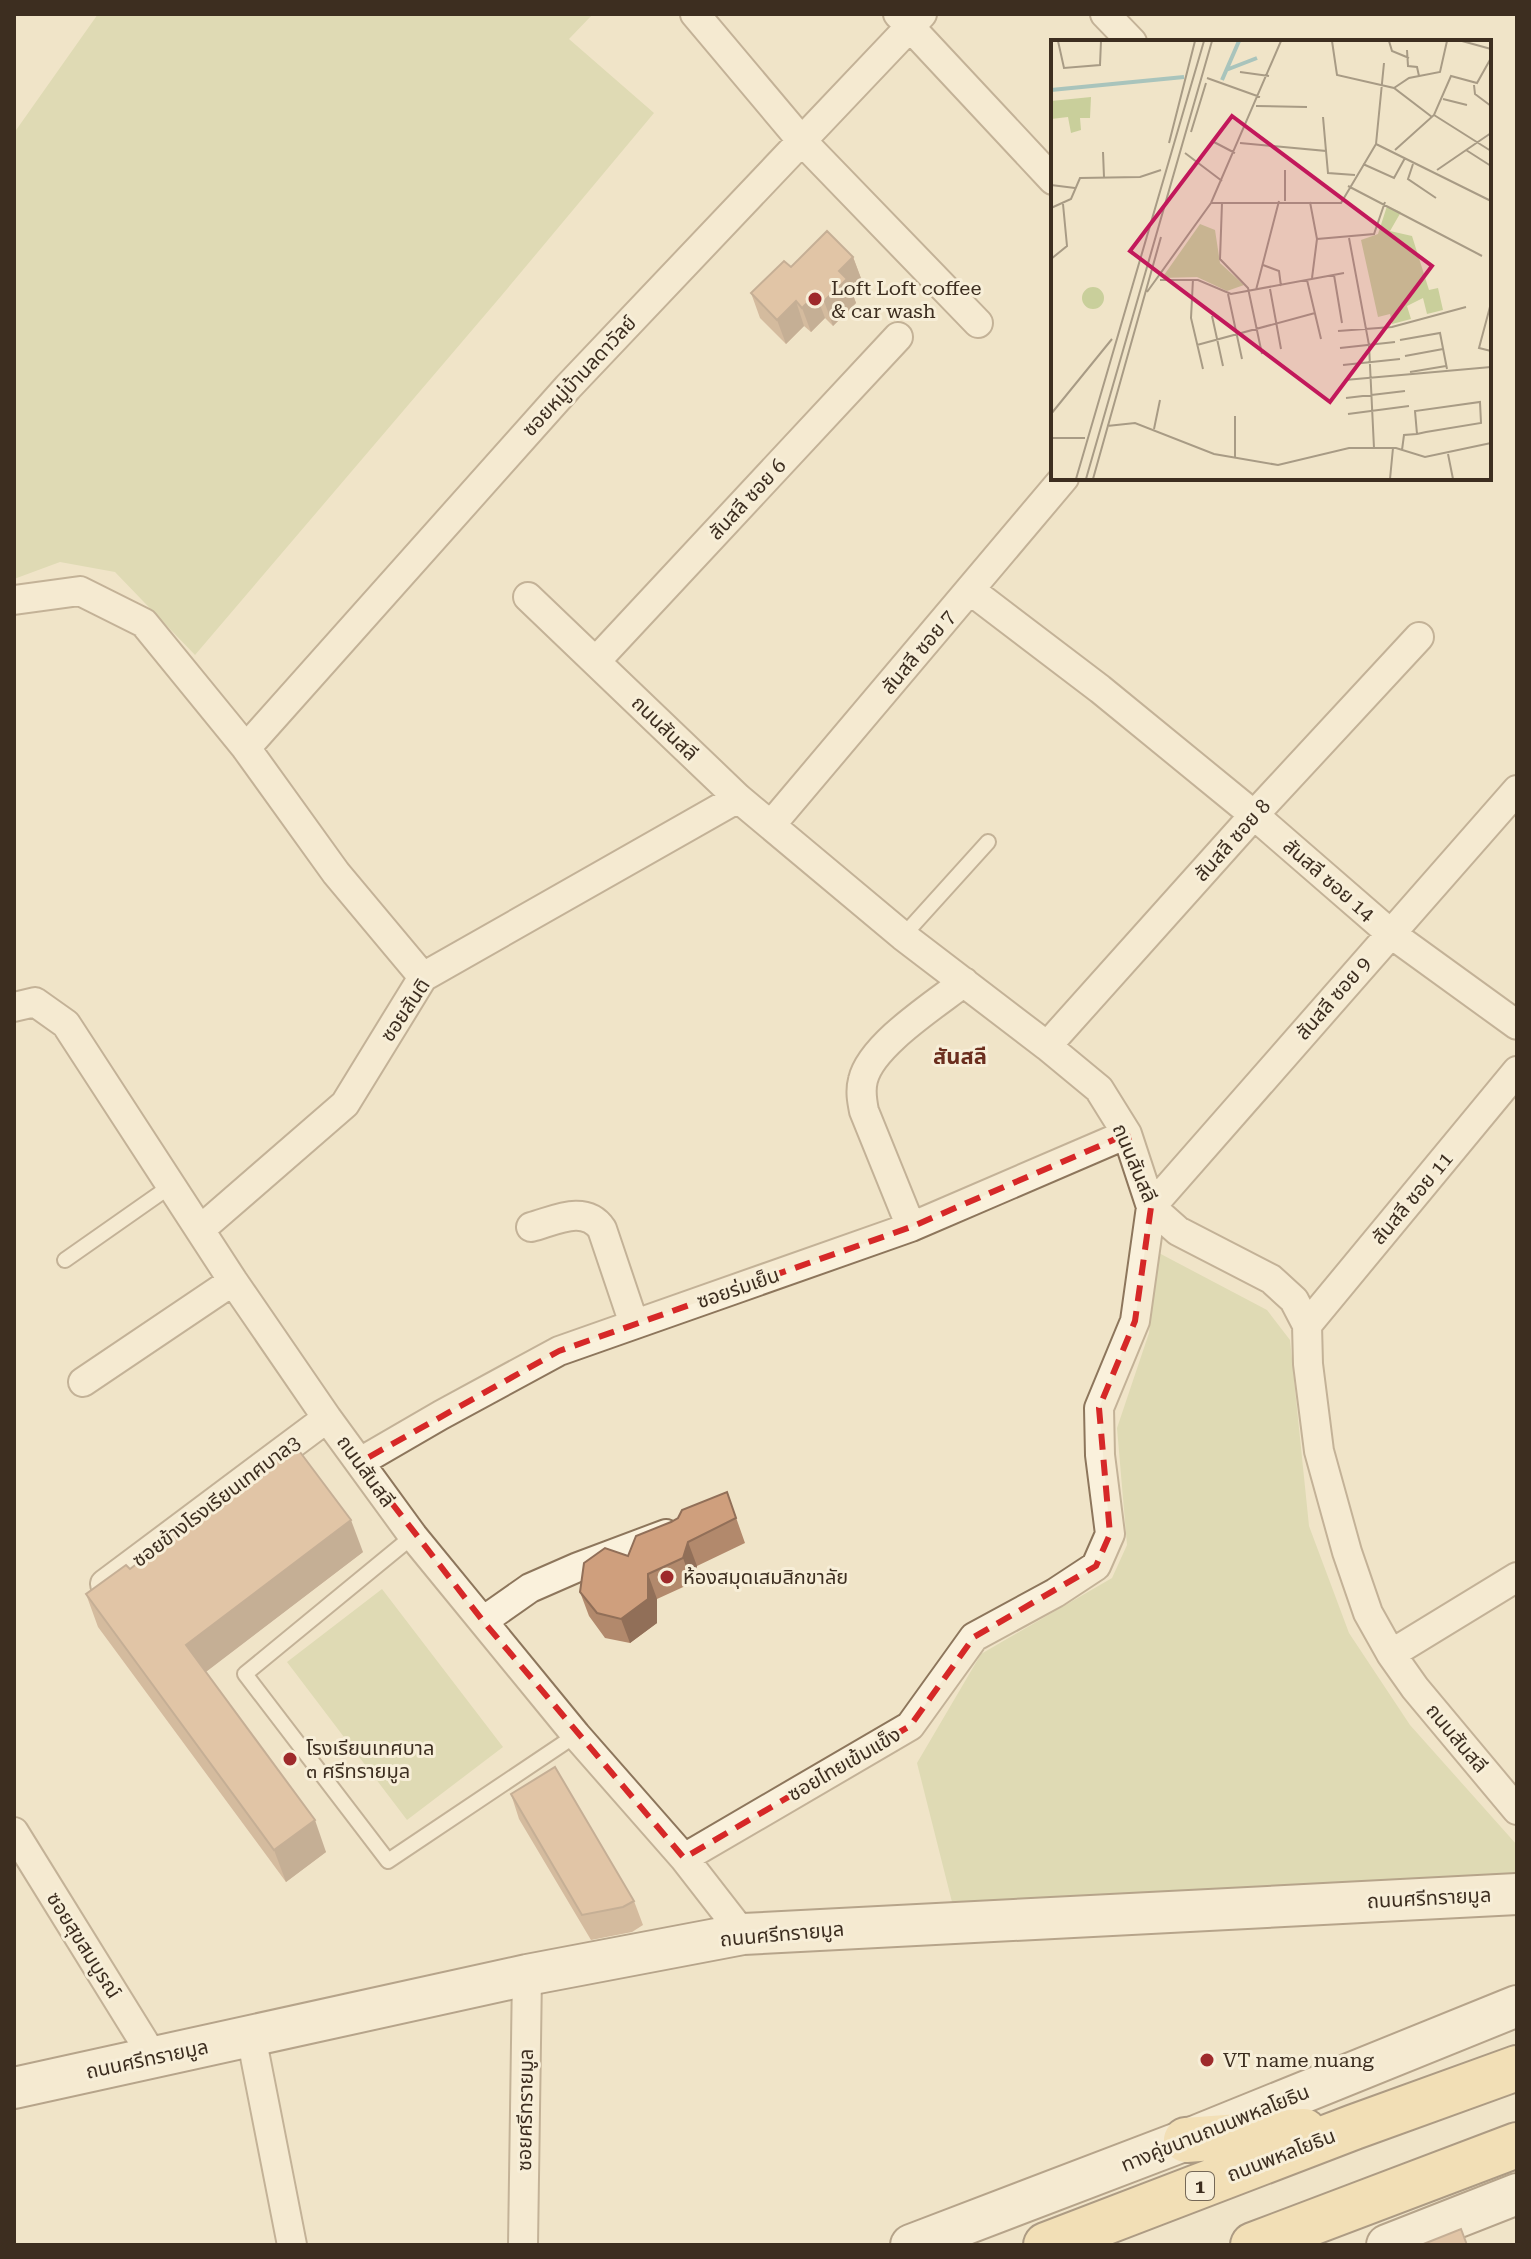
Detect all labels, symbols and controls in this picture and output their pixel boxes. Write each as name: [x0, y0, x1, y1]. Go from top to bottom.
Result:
inset map: [1051, 40, 1491, 480]
place label: Loft Loft coffee & car wash: [831, 276, 981, 323]
marker: Loft Loft coffee & car wash: [806, 290, 824, 308]
street label: ซอยหมู่บ้านลดาวัลย์: [517, 311, 642, 442]
street label: สันสลี ซอย 6: [703, 453, 791, 545]
street label: สันสลี ซอย 7: [876, 605, 960, 699]
street label: ถนนสันสลี: [627, 690, 703, 766]
street label: สันสลี ซอย 8: [1189, 794, 1275, 886]
street label: สันสลี ซอย 14: [1278, 834, 1380, 927]
street label: สันสลี ซอย 9: [1290, 951, 1376, 1045]
street label: ซอยสันติ: [375, 974, 435, 1046]
district label: สันสลี: [933, 1044, 987, 1069]
street label: ถนนสันสลี: [1108, 1120, 1162, 1206]
street label: สันสลี ซอย 11: [1366, 1147, 1458, 1249]
street label: ซอยร่มเย็น: [693, 1263, 783, 1313]
street label: ซอยข้างโรงเรียนเทศบาล3: [127, 1430, 305, 1572]
street label: ถนนสันสลี: [332, 1430, 400, 1512]
place label: ห้องสมุดเสมสิกขาลัย: [683, 1565, 848, 1589]
marker: ห้องสมุดเสมสิกขาลัย: [658, 1568, 676, 1586]
street label: ถนนสันสลี: [1421, 1698, 1493, 1778]
street label: ซอยไทยเข้มแข็ง: [783, 1722, 905, 1806]
place label: โรงเรียนเทศบาล ๓ ศรีทรายมูล: [306, 1736, 434, 1784]
marker: โรงเรียนเทศบาล ๓ ศรีทรายมูล: [281, 1750, 299, 1768]
street label: ถนนศรีทรายมูล: [1366, 1883, 1492, 1914]
street label: ซอยสุขสมบูรณ์: [41, 1887, 126, 2003]
street label: ถนนศรีทรายมูล: [719, 1917, 845, 1952]
street label: ถนนศรีทรายมูล: [84, 2034, 211, 2085]
place label: VT name nuang: [1223, 2048, 1375, 2072]
street label: ซอยศรีทรายมูล: [512, 2049, 539, 2171]
marker: VT name nuang: [1198, 2051, 1216, 2069]
street label: ทางคู่ขนานถนนพหลโยธิน: [1117, 2079, 1313, 2177]
street label: ถนนพหลโยธิน: [1223, 2123, 1339, 2187]
road number: 1: [1186, 2172, 1214, 2200]

